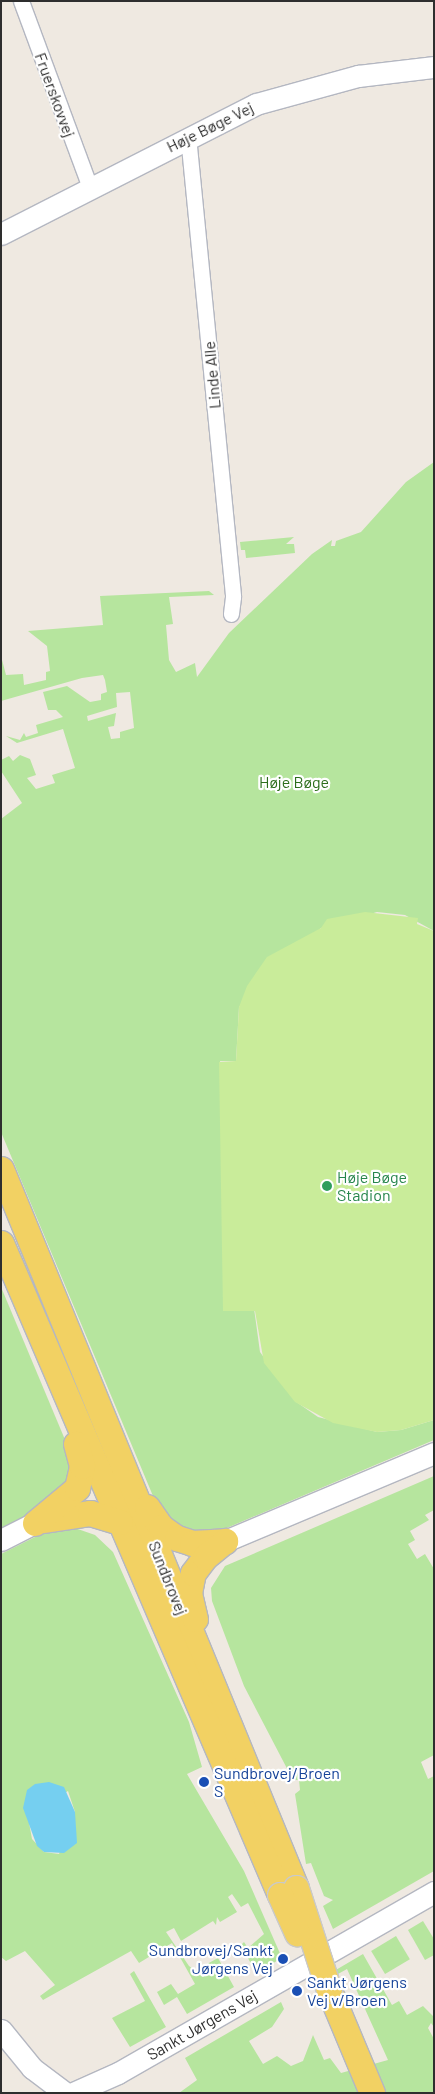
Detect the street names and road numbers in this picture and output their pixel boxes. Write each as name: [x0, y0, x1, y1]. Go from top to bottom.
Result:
street label: Fruerskovvej: [31, 50, 79, 140]
street label: Høje Bøge Vej: [163, 98, 257, 156]
street label: Linde Alle: [199, 340, 225, 410]
street label: Sundbrovej: [145, 1538, 191, 1618]
street label: Sankt Jørgens Vej: [143, 1986, 261, 2064]

